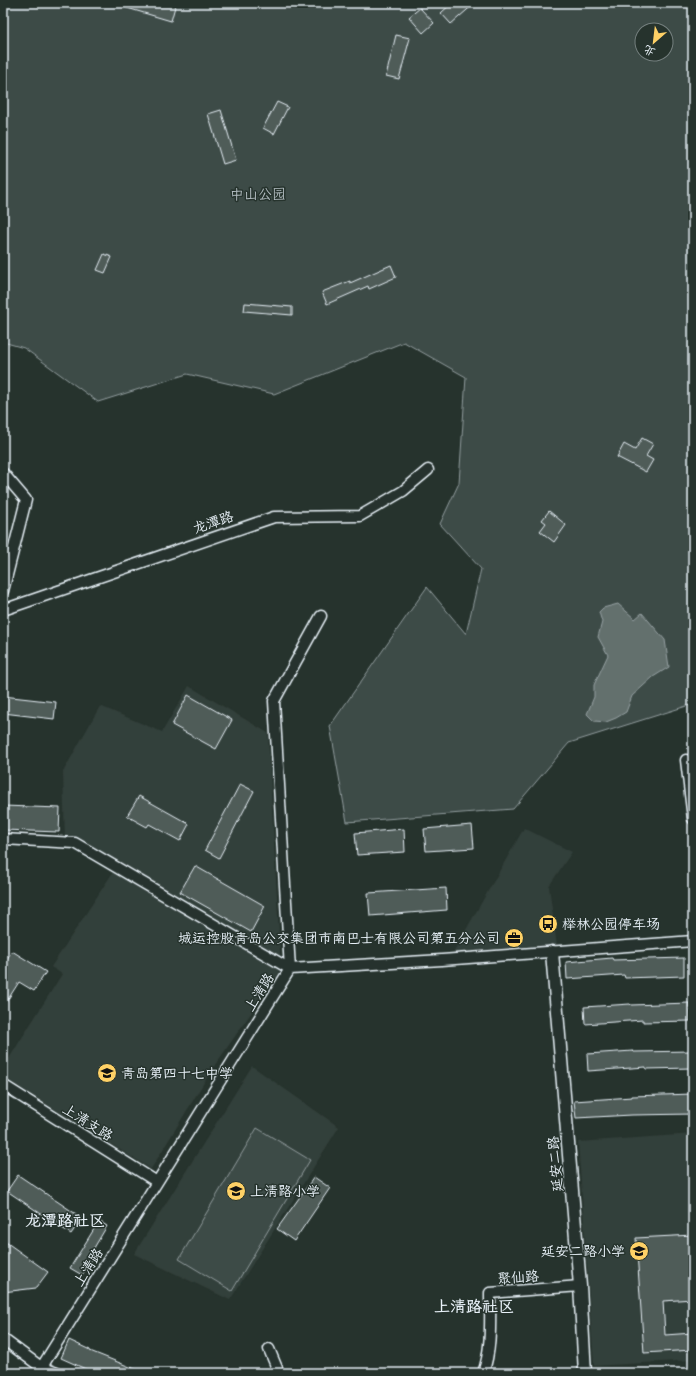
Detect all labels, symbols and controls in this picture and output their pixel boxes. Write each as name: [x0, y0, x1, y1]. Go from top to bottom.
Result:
north arrow: [634, 22, 674, 62]
text: 北: [642, 42, 657, 59]
park label: 中山公园: [230, 186, 286, 203]
street label: 龙潭路: [191, 508, 236, 537]
bus stop icon: 榉林公园停车场: [537, 913, 559, 935]
place label: 榉林公园停车场: [562, 916, 660, 933]
office icon: 城运控股青岛公交集团市南巴士有限公司第五分公司: [503, 927, 525, 949]
place label: 城运控股青岛公交集团市南巴士有限公司第五分公司: [178, 930, 500, 947]
street label: 上清路: [241, 970, 278, 1015]
school or university icon: 青岛第四十七中学: [96, 1062, 118, 1084]
place label: 青岛第四十七中学: [121, 1065, 233, 1082]
street label: 上清支路: [59, 1100, 116, 1144]
street label: 延安二路: [545, 1135, 566, 1193]
school or university icon: 上清路小学: [225, 1180, 247, 1202]
place label: 上清路小学: [250, 1183, 320, 1200]
district label: 龙潭路社区: [25, 1212, 105, 1231]
school or university icon: 延安二路小学: [628, 1240, 650, 1262]
place label: 延安二路小学: [541, 1243, 625, 1260]
street label: 上清路: [70, 1245, 107, 1290]
street label: 聚仙路: [496, 1268, 540, 1287]
district label: 上清路社区: [434, 1298, 514, 1317]

